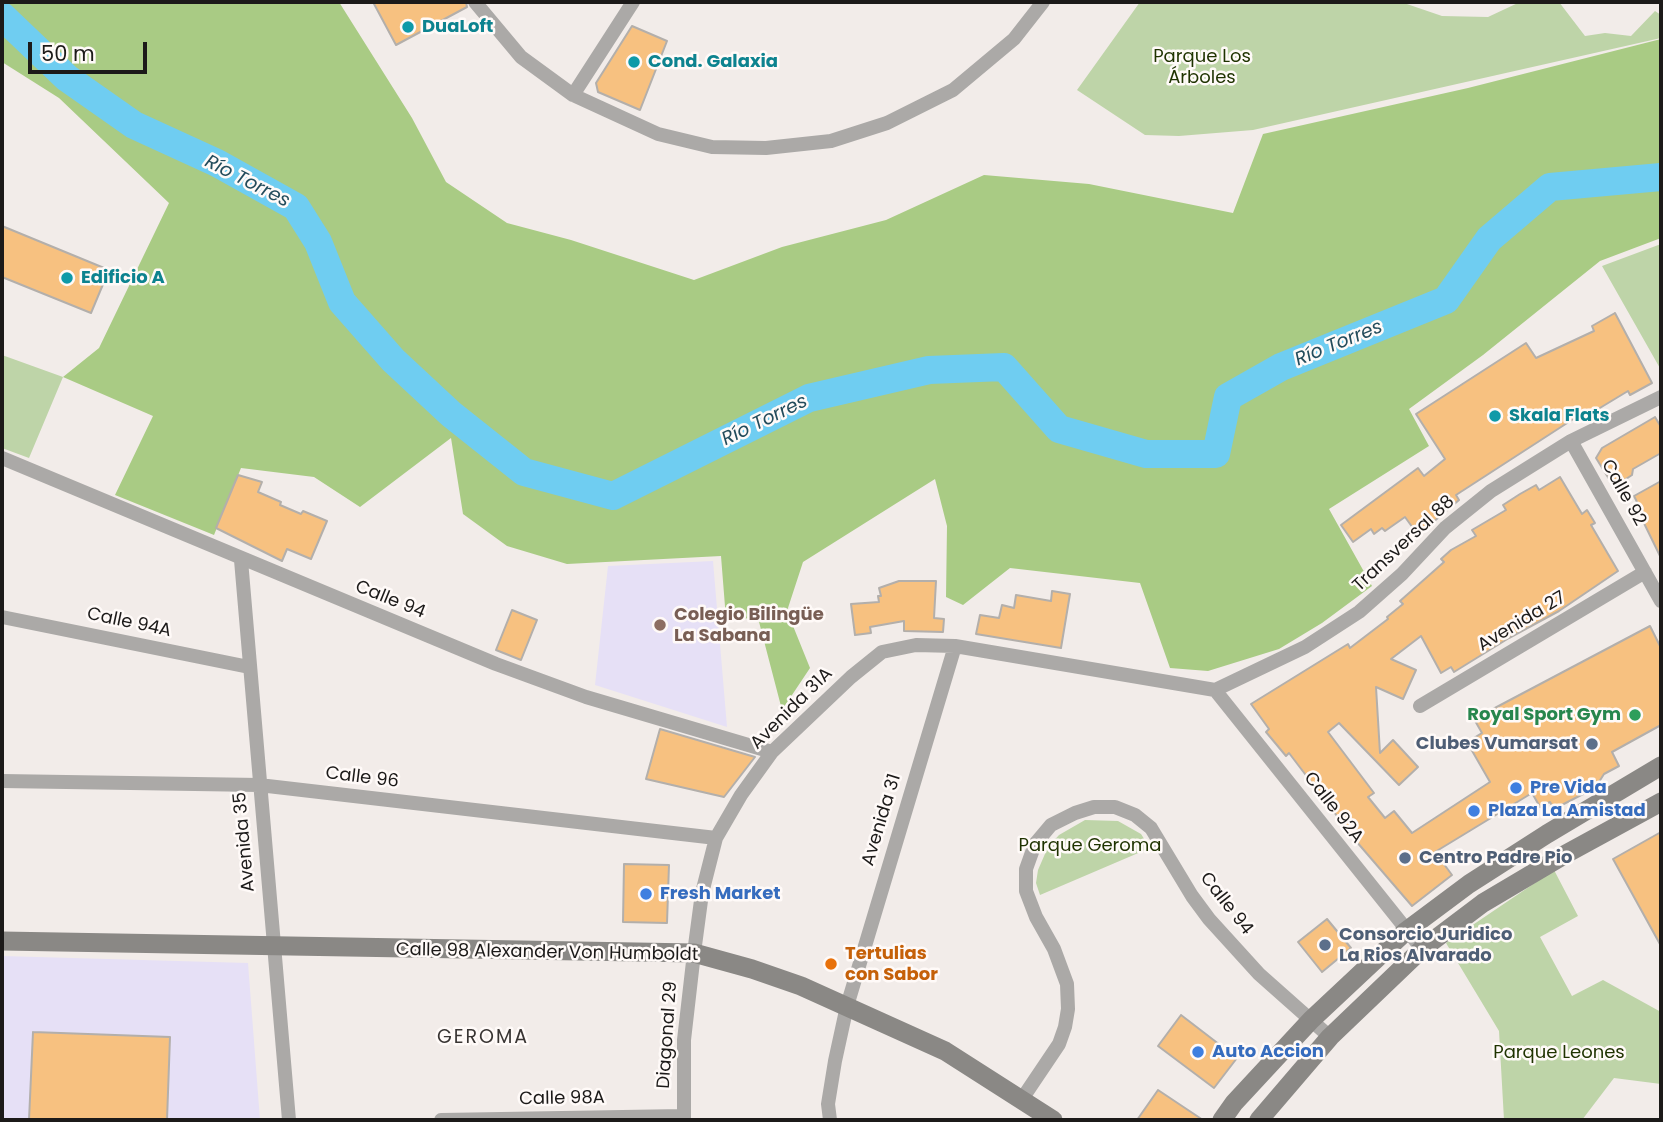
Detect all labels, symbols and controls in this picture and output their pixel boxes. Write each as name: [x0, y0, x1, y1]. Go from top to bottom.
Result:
place label: DuaLoft: [422, 16, 493, 38]
marker: DuaLoft: [400, 19, 416, 35]
scale bar: [32, 28, 150, 72]
text: 50 m: [41, 39, 95, 68]
park label: Parque Los Árboles: [1153, 46, 1251, 88]
place label: Cond. Galaxia: [648, 51, 778, 73]
marker: Cond. Galaxia: [626, 54, 642, 70]
water label: Río Torres: [201, 151, 293, 213]
place label: Edificio A: [81, 267, 165, 289]
marker: Edificio A: [59, 270, 75, 286]
water label: Río Torres: [1292, 316, 1386, 372]
water label: Río Torres: [718, 391, 812, 451]
place label: Skala Flats: [1509, 405, 1609, 427]
marker: Skala Flats: [1487, 408, 1503, 424]
street label: Calle 92: [1596, 456, 1650, 530]
street label: Transversal 88: [1349, 491, 1459, 597]
street label: Calle 94: [352, 576, 428, 624]
street label: Avenida 27: [1474, 587, 1570, 657]
street label: Calle 94A: [85, 604, 173, 642]
place label: Colegio Bilingüe La Sabana: [674, 604, 824, 646]
marker: Colegio Bilingüe La Sabana: [652, 617, 668, 633]
street label: Avenida 31A: [747, 664, 837, 754]
place label: Royal Sport Gym: [1467, 704, 1621, 726]
marker: Royal Sport Gym: [1627, 707, 1643, 723]
place label: Clubes Vumarsat: [1416, 733, 1578, 755]
marker: Clubes Vumarsat: [1584, 736, 1600, 752]
street label: Calle 96: [324, 763, 400, 793]
street label: Calle 92A: [1298, 768, 1368, 848]
street label: Avenida 31: [858, 771, 906, 869]
place label: Pre Vida: [1530, 777, 1607, 799]
marker: Pre Vida: [1508, 780, 1524, 796]
street label: Avenida 35: [230, 791, 260, 893]
place label: Plaza La Amistad: [1488, 800, 1646, 822]
marker: Plaza La Amistad: [1466, 803, 1482, 819]
park label: Parque Geroma: [1018, 835, 1162, 857]
place label: Centro Padre Pio: [1419, 847, 1573, 869]
marker: Centro Padre Pio: [1397, 850, 1413, 866]
street label: Calle 94: [1195, 868, 1257, 940]
place label: Fresh Market: [660, 883, 781, 905]
marker: Fresh Market: [638, 886, 654, 902]
place label: Consorcio Juridico La Rios Alvarado: [1339, 924, 1512, 967]
marker: Consorcio Juridico La Rios Alvarado: [1317, 937, 1333, 953]
street label: Calle 98 Alexander Von Humboldt: [396, 940, 698, 966]
place label: Tertulias con Sabor: [845, 943, 938, 986]
marker: Tertulias con Sabor: [823, 956, 839, 972]
street label: Diagonal 29: [653, 981, 683, 1089]
district label: GEROMA: [438, 1027, 528, 1049]
place label: Auto Accion: [1212, 1041, 1324, 1063]
park label: Parque Leones: [1493, 1042, 1625, 1064]
marker: Auto Accion: [1190, 1044, 1206, 1060]
street label: Calle 98A: [519, 1087, 605, 1111]

